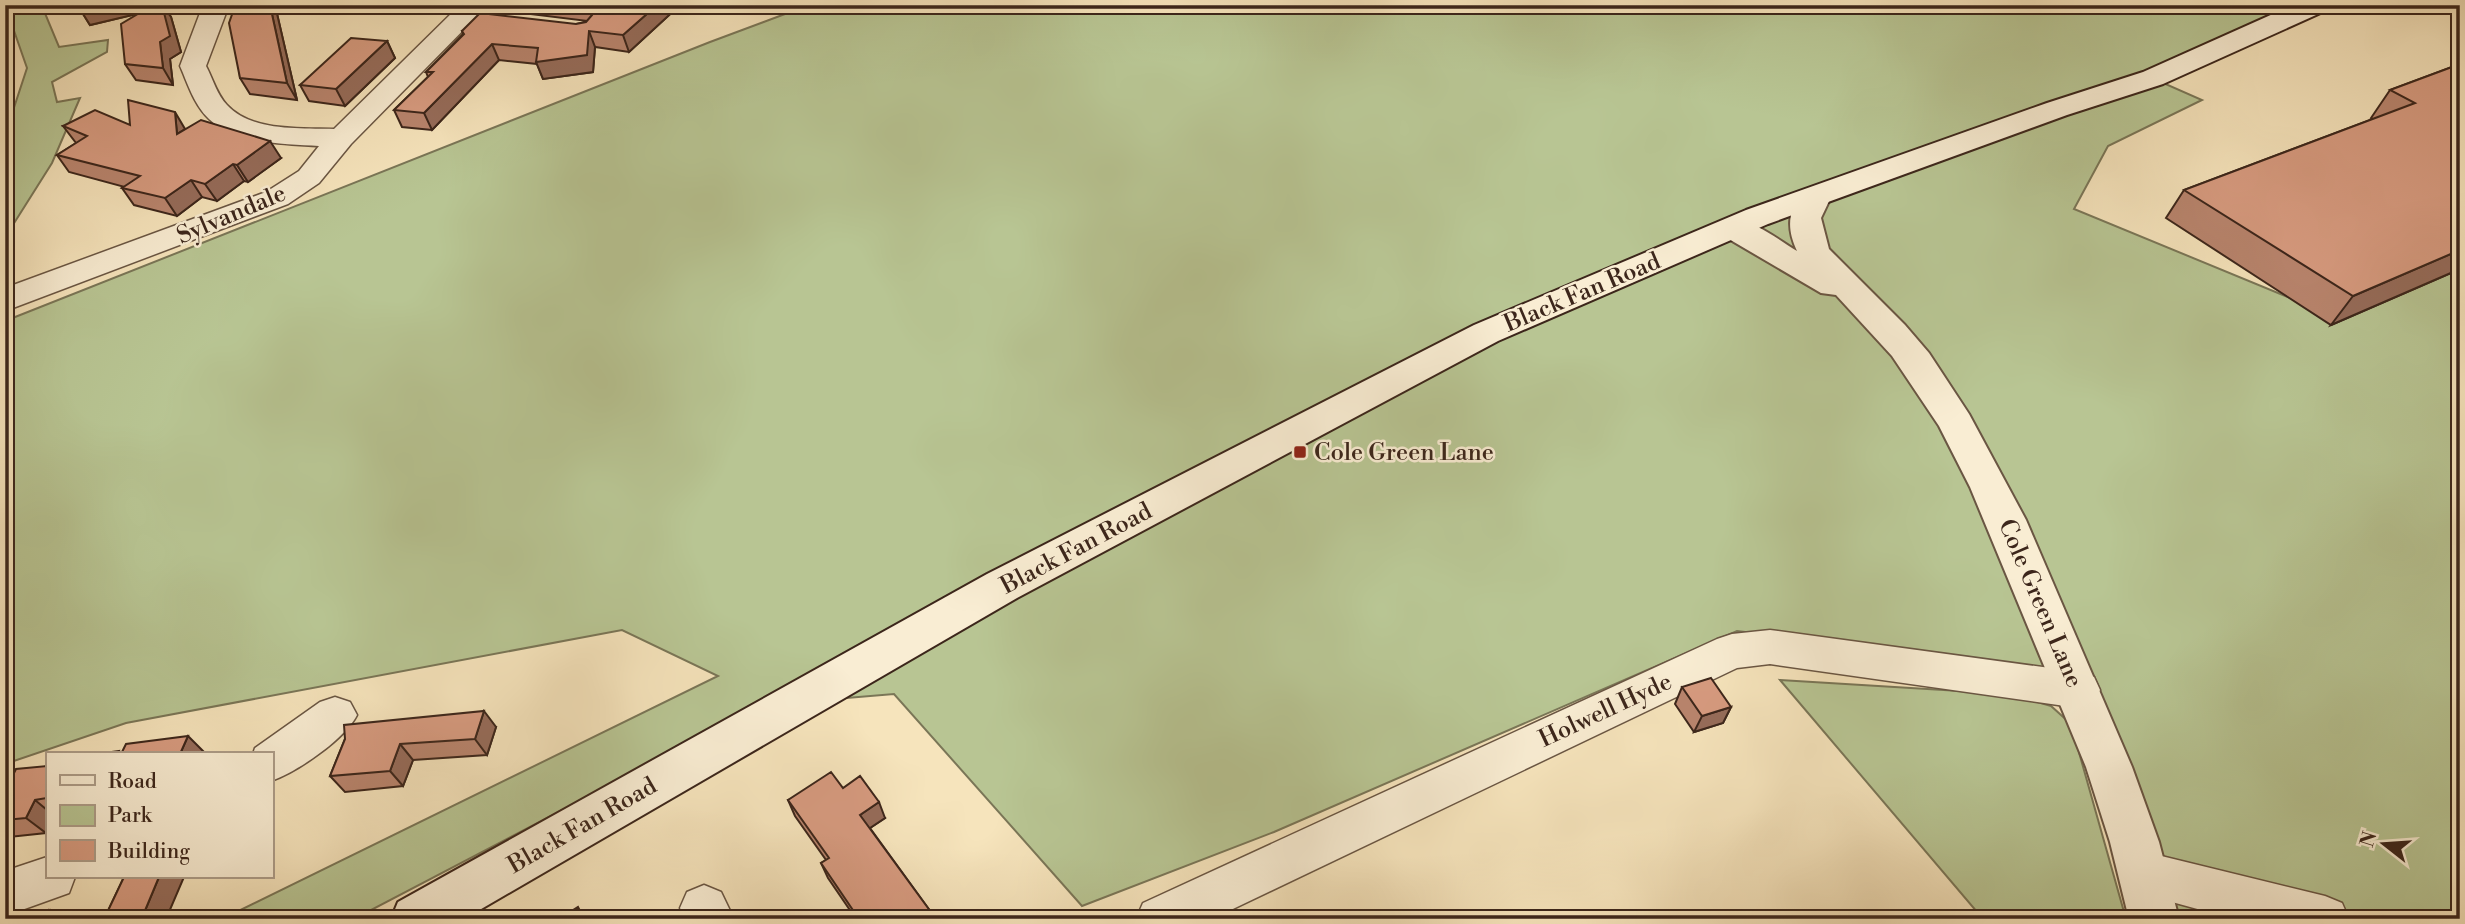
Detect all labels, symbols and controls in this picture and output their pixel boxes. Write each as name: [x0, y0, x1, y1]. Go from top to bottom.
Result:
street label: Sylvandale: [172, 179, 290, 251]
street label: Black Fan Road: [1499, 246, 1665, 340]
place label: Cole Green Lane: [1314, 438, 1494, 468]
marker: Cole Green Lane: [1292, 444, 1308, 460]
street label: Black Fan Road: [995, 496, 1158, 602]
street label: Cole Green Lane: [1991, 515, 2089, 692]
street label: Holwell Hyde: [1534, 667, 1677, 755]
legend: [46, 752, 273, 878]
text: Road: [108, 769, 157, 795]
street label: Black Fan Road: [502, 771, 663, 881]
text: Park: [108, 803, 153, 829]
north arrow: [2350, 808, 2420, 878]
text: N: [2355, 829, 2382, 850]
text: Building: [107, 839, 190, 865]

